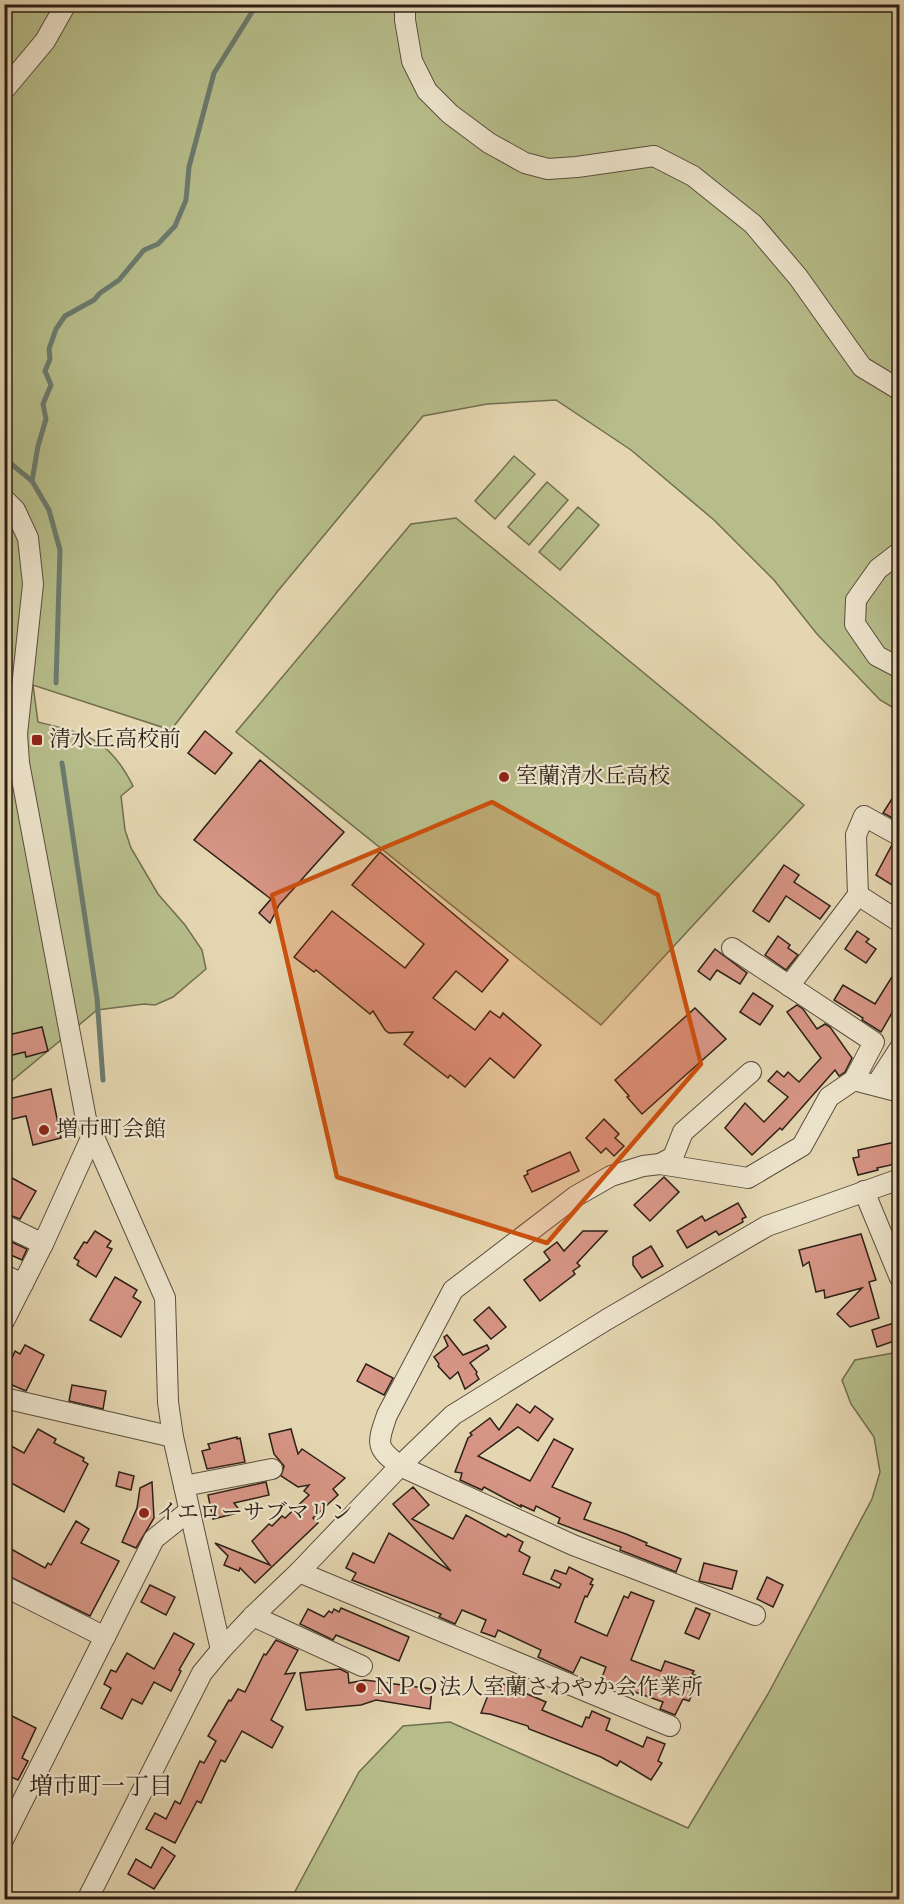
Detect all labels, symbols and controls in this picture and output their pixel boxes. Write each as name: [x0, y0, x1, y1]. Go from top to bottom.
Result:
place label: 清水丘高校前: [49, 726, 181, 754]
marker: 清水丘高校前: [30, 733, 44, 747]
place label: 室蘭清水丘高校: [516, 763, 670, 791]
marker: 室蘭清水丘高校: [497, 770, 511, 784]
place label: 増市町会館: [56, 1116, 166, 1144]
marker: 増市町会館: [37, 1123, 51, 1137]
place label: イエローサブマリン: [156, 1499, 353, 1527]
marker: イエローサブマリン: [137, 1506, 151, 1520]
place label: ＮＰＯ法人室蘭さわやか会作業所: [373, 1674, 703, 1702]
marker: ＮＰＯ法人室蘭さわやか会作業所: [354, 1681, 368, 1695]
district label: 増市町一丁目: [29, 1772, 173, 1803]

